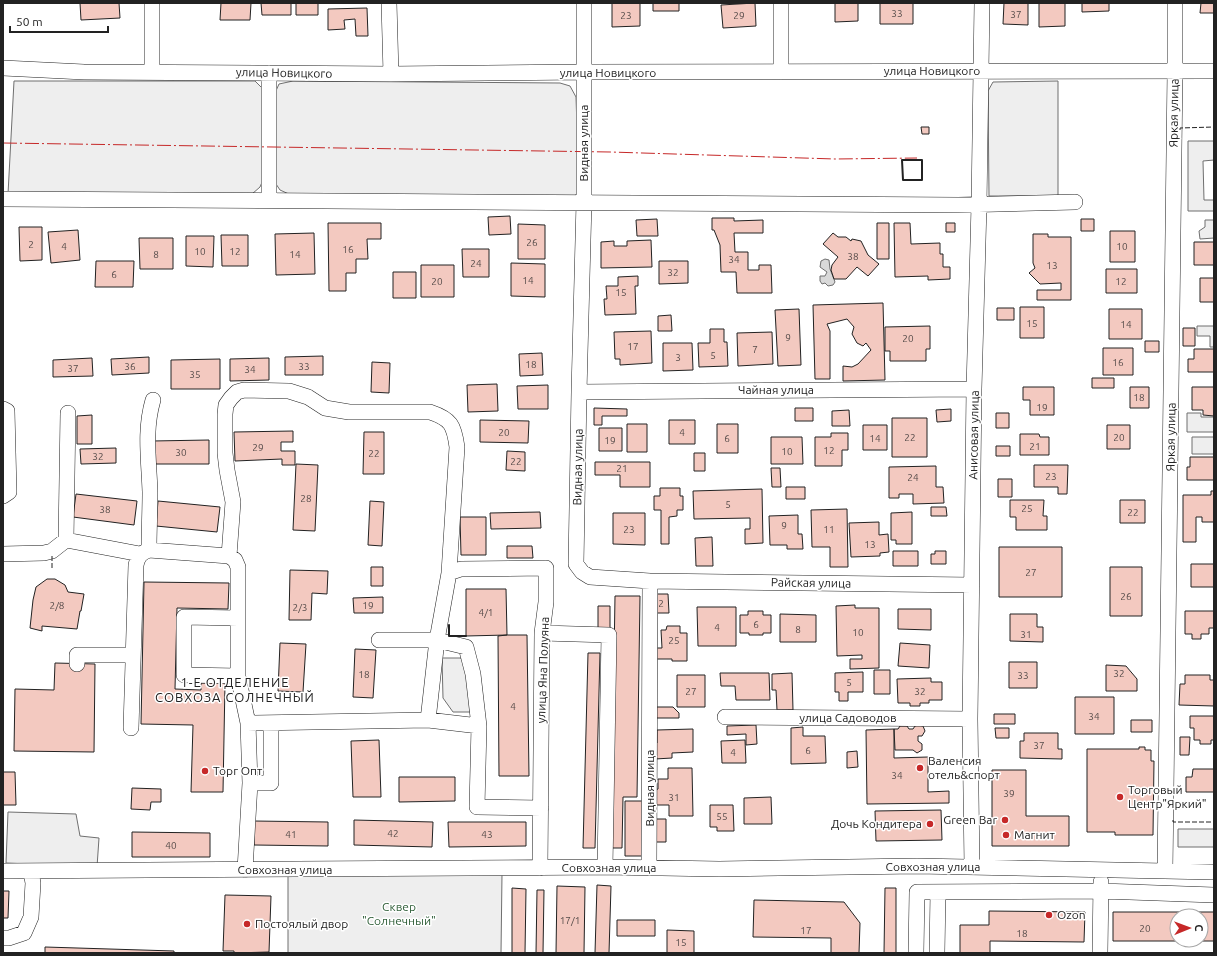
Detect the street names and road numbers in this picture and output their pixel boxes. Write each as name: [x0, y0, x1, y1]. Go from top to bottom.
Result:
street label: улица Новицкого: [884, 64, 980, 77]
street label: улица Новицкого: [236, 65, 332, 80]
street label: улица Новицкого: [560, 66, 656, 79]
street label: Яркая улица: [1166, 78, 1181, 148]
street label: Видная улица: [577, 105, 590, 181]
street label: Чайная улица: [738, 383, 814, 396]
street label: Анисовая улица: [966, 390, 981, 480]
street label: Яркая улица: [1163, 402, 1178, 472]
street label: Видная улица: [570, 428, 585, 506]
street label: Райская улица: [771, 575, 851, 590]
street label: улица Яна Полуяна: [534, 616, 551, 724]
street label: улица Садоводов: [799, 711, 897, 724]
street label: Видная улица: [643, 750, 656, 826]
street label: Совхозная улица: [886, 860, 980, 873]
street label: Совхозная улица: [562, 861, 656, 874]
street label: Совхозная улица: [238, 863, 332, 876]

